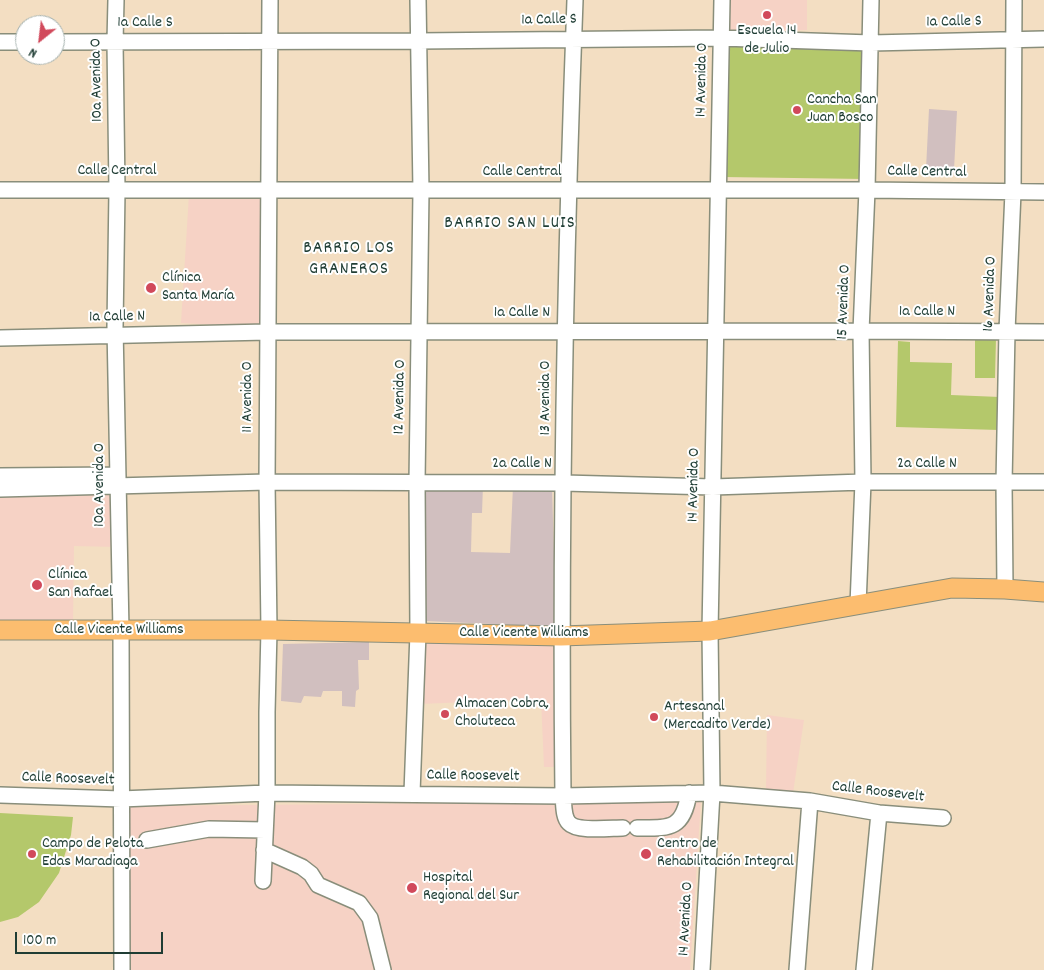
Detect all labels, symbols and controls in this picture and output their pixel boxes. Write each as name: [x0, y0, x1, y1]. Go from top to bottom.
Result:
marker: Escuela 14 de Julio: [761, 9, 773, 21]
street label: 1a Calle S: [521, 11, 577, 31]
street label: 1a Calle S: [926, 13, 982, 33]
street label: 1a Calle S: [117, 14, 173, 34]
north arrow: [15, 15, 65, 65]
place label: Escuela 14 de Julio: [737, 22, 797, 60]
street label: 10a Avenida O: [88, 38, 108, 122]
text: N: [25, 42, 41, 63]
street label: 14 Avenida O: [693, 43, 713, 117]
place label: Cancha San Juan Bosco: [807, 91, 877, 129]
marker: Cancha San Juan Bosco: [791, 104, 803, 116]
street label: Calle Central: [77, 162, 157, 182]
street label: Calle Central: [482, 163, 562, 183]
street label: Calle Central: [887, 163, 967, 183]
district label: BARRIO SAN LUIS: [442, 214, 578, 236]
district label: BARRIO LOS GRANEROS: [302, 239, 396, 282]
street label: 16 Avenida O: [980, 256, 1002, 332]
street label: 15 Avenida O: [834, 264, 856, 340]
place label: Clínica Santa María: [162, 269, 234, 307]
marker: Clínica Santa María: [144, 281, 158, 295]
street label: 1a Calle N: [899, 303, 955, 323]
street label: 1a Calle N: [494, 304, 550, 324]
street label: 1a Calle N: [89, 308, 145, 328]
street label: 12 Avenida O: [391, 359, 411, 435]
street label: 11 Avenida O: [239, 361, 259, 433]
street label: 13 Avenida O: [537, 361, 557, 435]
street label: 10a Avenida O: [91, 443, 111, 527]
street label: 14 Avenida O: [685, 448, 705, 522]
street label: 2a Calle N: [492, 455, 552, 475]
street label: 2a Calle N: [897, 455, 957, 475]
place label: Clínica San Rafael: [48, 566, 113, 604]
marker: Clínica San Rafael: [30, 578, 44, 592]
street label: Calle Vicente Williams: [54, 621, 184, 641]
street label: Calle Vicente Williams: [459, 624, 589, 644]
place label: Almacen Cobra, Choluteca: [455, 695, 549, 733]
place label: Artesanal (Mercadito Verde): [664, 698, 771, 736]
marker: Almacen Cobra, Choluteca: [439, 708, 451, 720]
marker: Artesanal (Mercadito Verde): [648, 711, 660, 723]
street label: Calle Roosevelt: [426, 767, 520, 787]
street label: Calle Roosevelt: [21, 769, 115, 791]
street label: Calle Roosevelt: [831, 778, 925, 808]
place label: Campo de Pelota Edas Maradiaga: [42, 835, 143, 873]
place label: Centro de Rehabilitación Integral: [657, 835, 794, 873]
marker: Centro de Rehabilitación Integral: [639, 847, 653, 861]
marker: Campo de Pelota Edas Maradiaga: [26, 848, 38, 860]
place label: Hospital Regional del Sur: [423, 869, 519, 907]
marker: Hospital Regional del Sur: [405, 881, 419, 895]
street label: 14 Avenida O: [675, 881, 699, 957]
scale bar: [18, 922, 165, 954]
text: 100 m: [23, 930, 56, 952]

